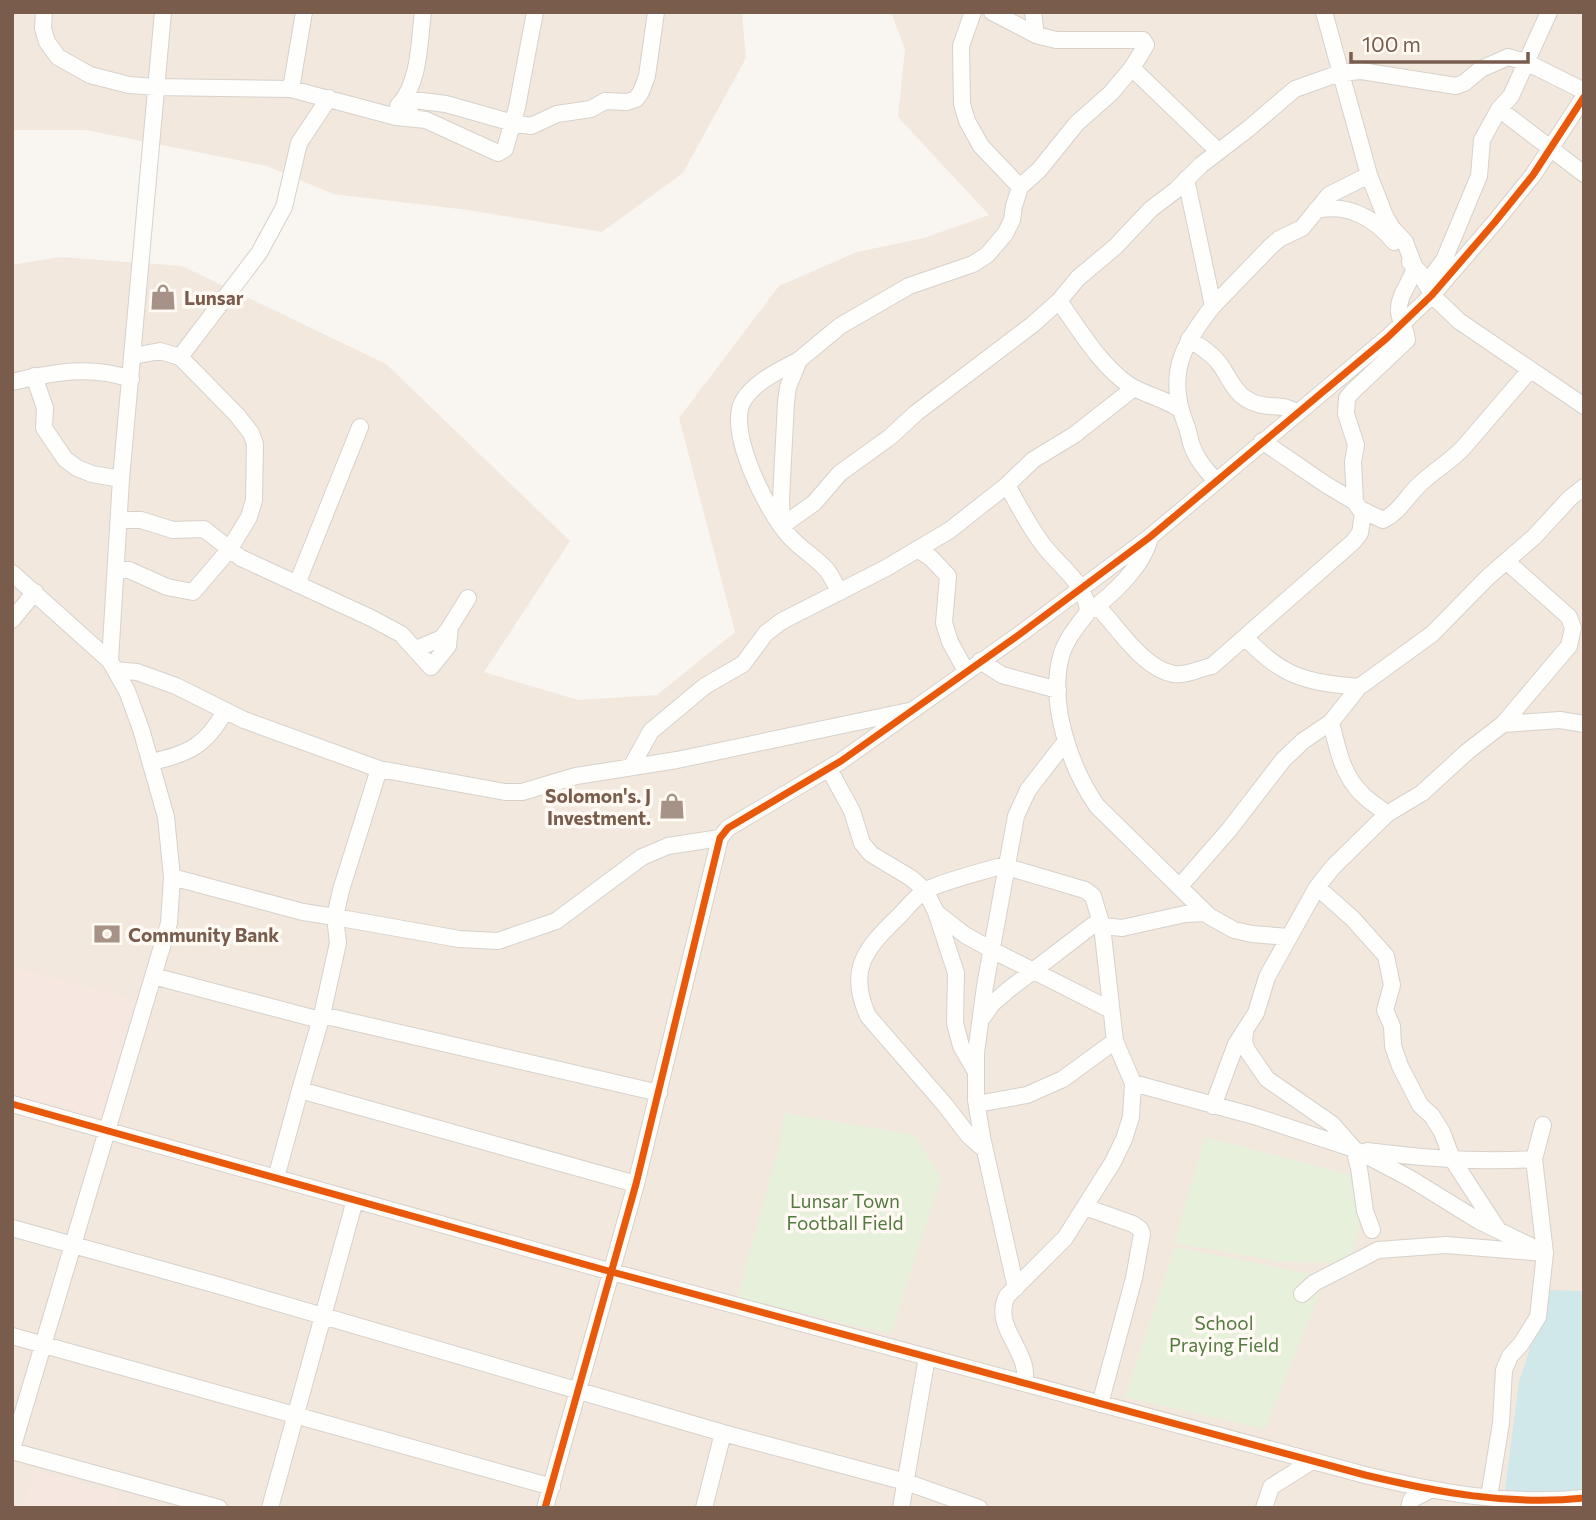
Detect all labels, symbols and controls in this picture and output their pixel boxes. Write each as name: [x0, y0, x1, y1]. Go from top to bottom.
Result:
scale bar: [1351, 21, 1528, 65]
text: 100 m: [1362, 31, 1421, 56]
shop icon: Lunsar: [148, 282, 178, 312]
place label: Lunsar: [184, 286, 244, 309]
place label: Solomon's. J Investment.: [545, 784, 651, 829]
shop icon: Solomon's. J Investment.: [657, 791, 687, 821]
bank icon: Community Bank: [92, 919, 122, 949]
place label: Community Bank: [128, 923, 279, 946]
park label: Lunsar Town Football Field: [787, 1189, 903, 1234]
park label: School Praying Field: [1169, 1311, 1279, 1356]

